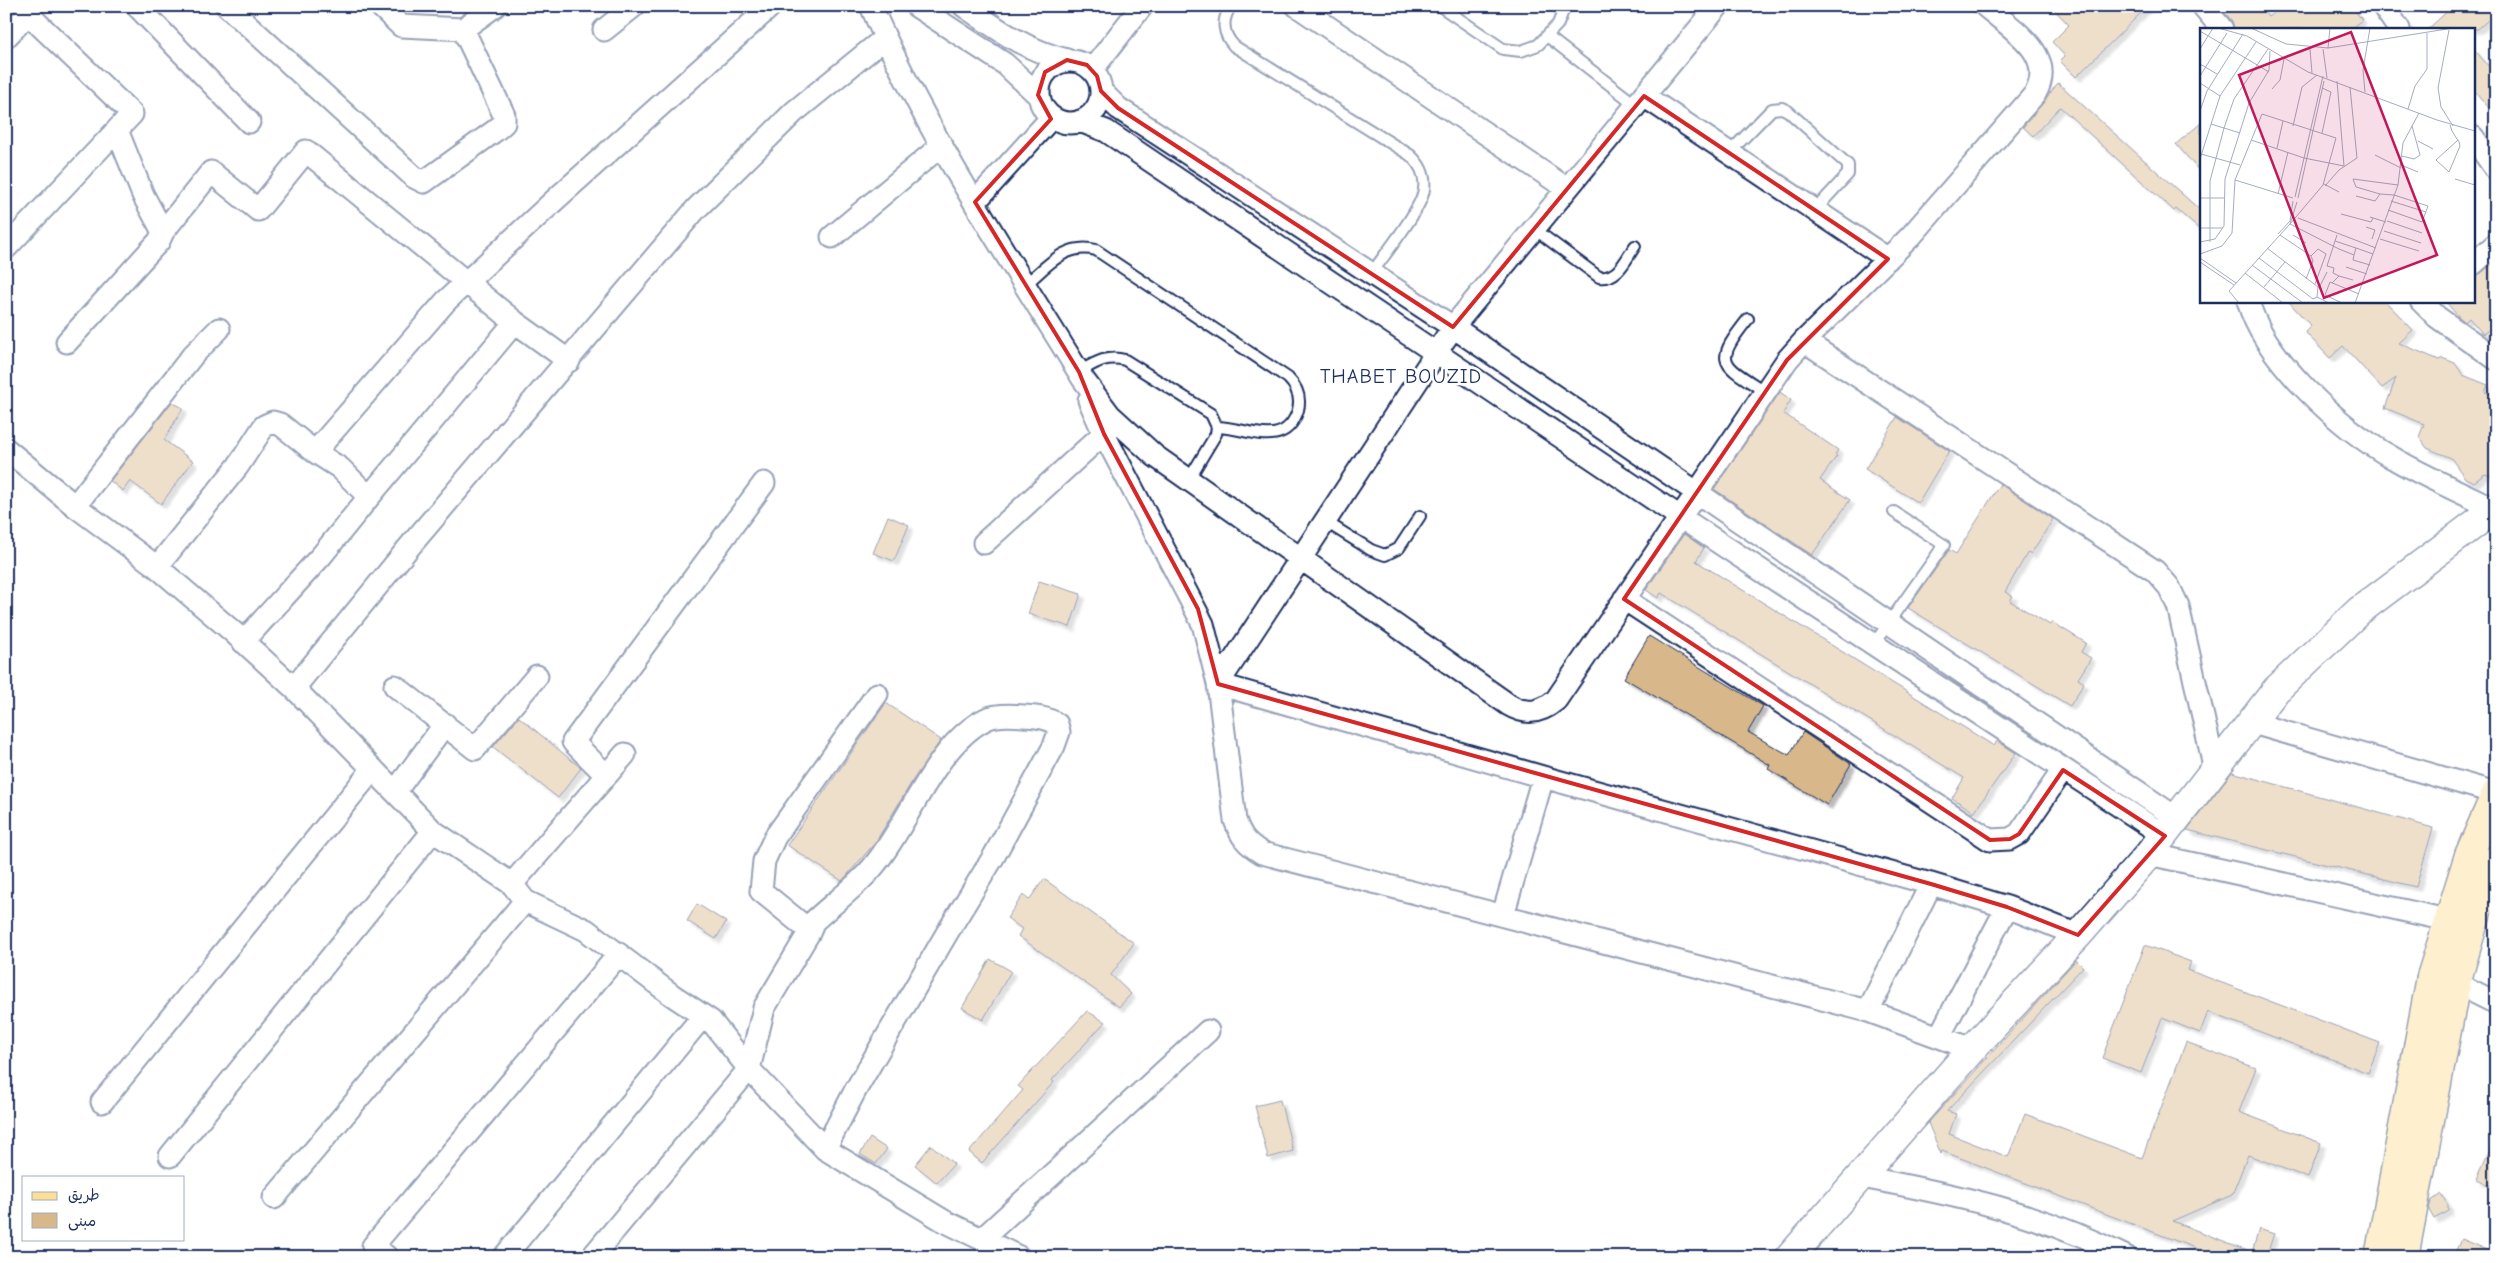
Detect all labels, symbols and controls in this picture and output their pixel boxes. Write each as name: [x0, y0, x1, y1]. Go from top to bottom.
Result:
inset map: [2200, 28, 2474, 302]
district label: THABET BOUZID: [1320, 365, 1482, 388]
legend: [22, 1176, 185, 1240]
text: طريق: [68, 1186, 100, 1204]
text: مبنى: [68, 1212, 96, 1231]

